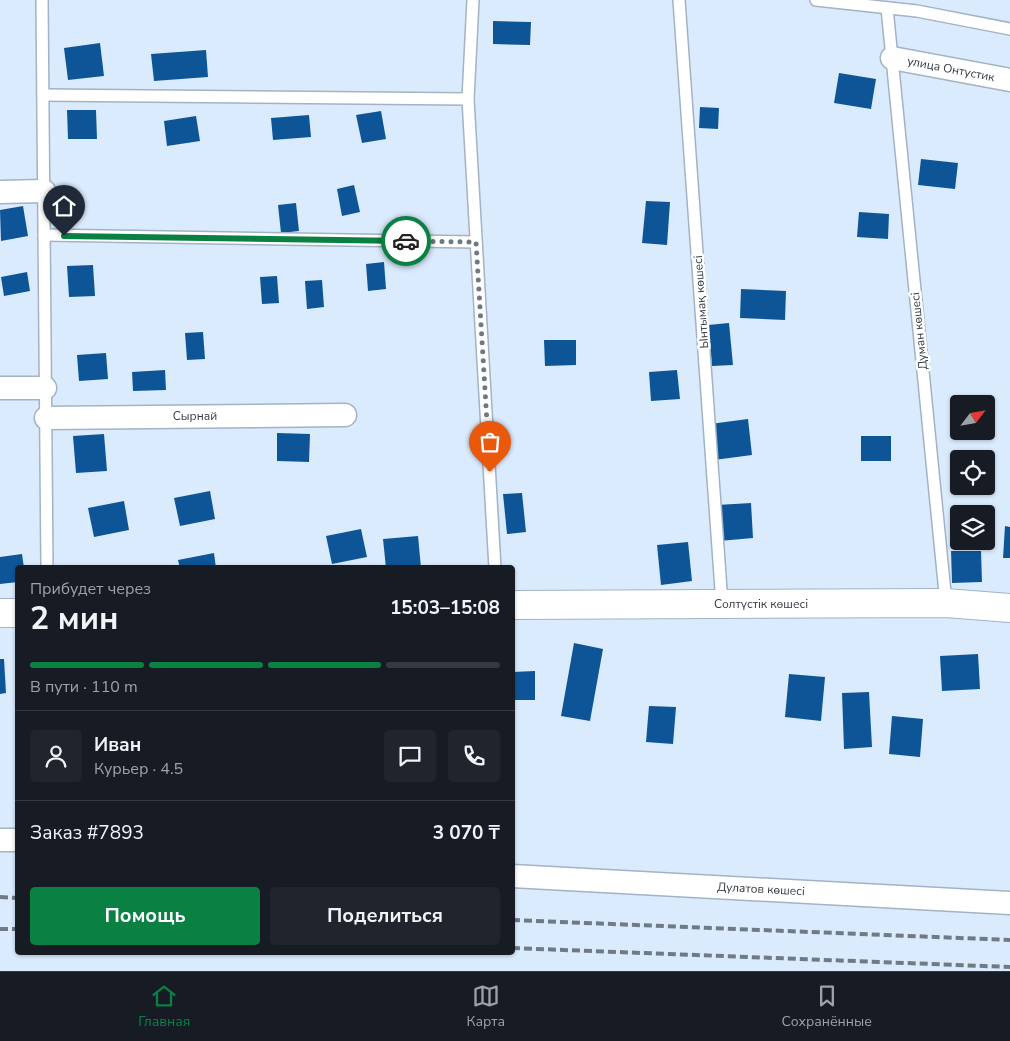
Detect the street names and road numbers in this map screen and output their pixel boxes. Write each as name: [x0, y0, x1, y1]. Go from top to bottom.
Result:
street label: улица Онтустик: [906, 53, 997, 85]
street label: Ынтымақ көшесі: [690, 255, 712, 349]
street label: Думан көшесі: [907, 291, 931, 370]
street label: Сырнай: [173, 408, 217, 424]
street label: Солтүстік көшесі: [714, 596, 808, 612]
street label: Дулатов көшесі: [717, 879, 805, 899]

